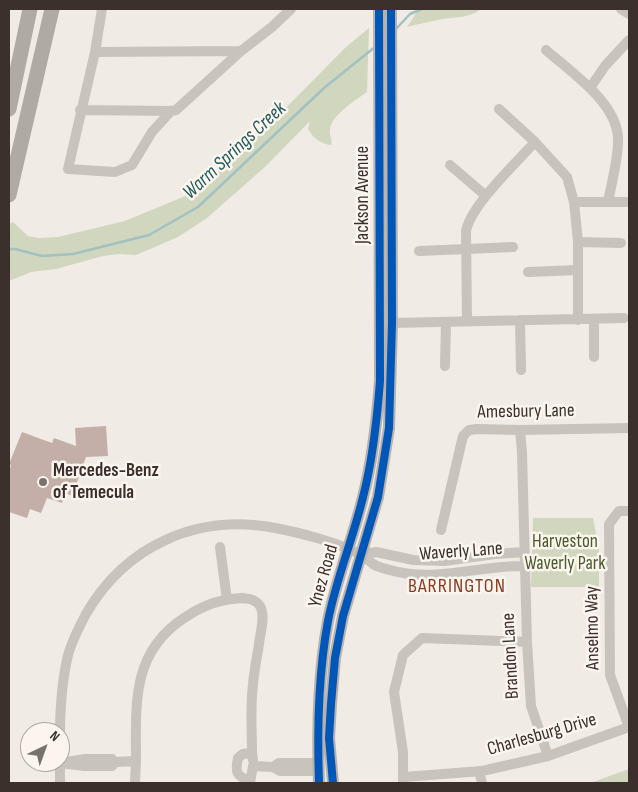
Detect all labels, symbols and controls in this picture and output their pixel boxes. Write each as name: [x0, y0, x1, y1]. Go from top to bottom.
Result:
water label: Warm Springs Creek: [179, 97, 291, 205]
street label: Jackson Avenue: [352, 146, 374, 244]
street label: Amesbury Lane: [477, 400, 575, 424]
place label: Mercedes-Benz of Temecula: [53, 460, 159, 504]
marker: Mercedes-Benz of Temecula: [37, 476, 49, 488]
park label: Harveston Waverly Park: [524, 531, 606, 575]
street label: Waverly Lane: [419, 538, 503, 566]
street label: Ynez Road: [304, 542, 344, 610]
district label: BARRINGTON: [407, 575, 507, 599]
street label: Anselmo Way: [581, 586, 605, 670]
street label: Brandon Lane: [497, 612, 525, 700]
street label: Charlesburg Drive: [485, 709, 599, 761]
north arrow: [20, 722, 70, 772]
text: N: [46, 727, 63, 745]

